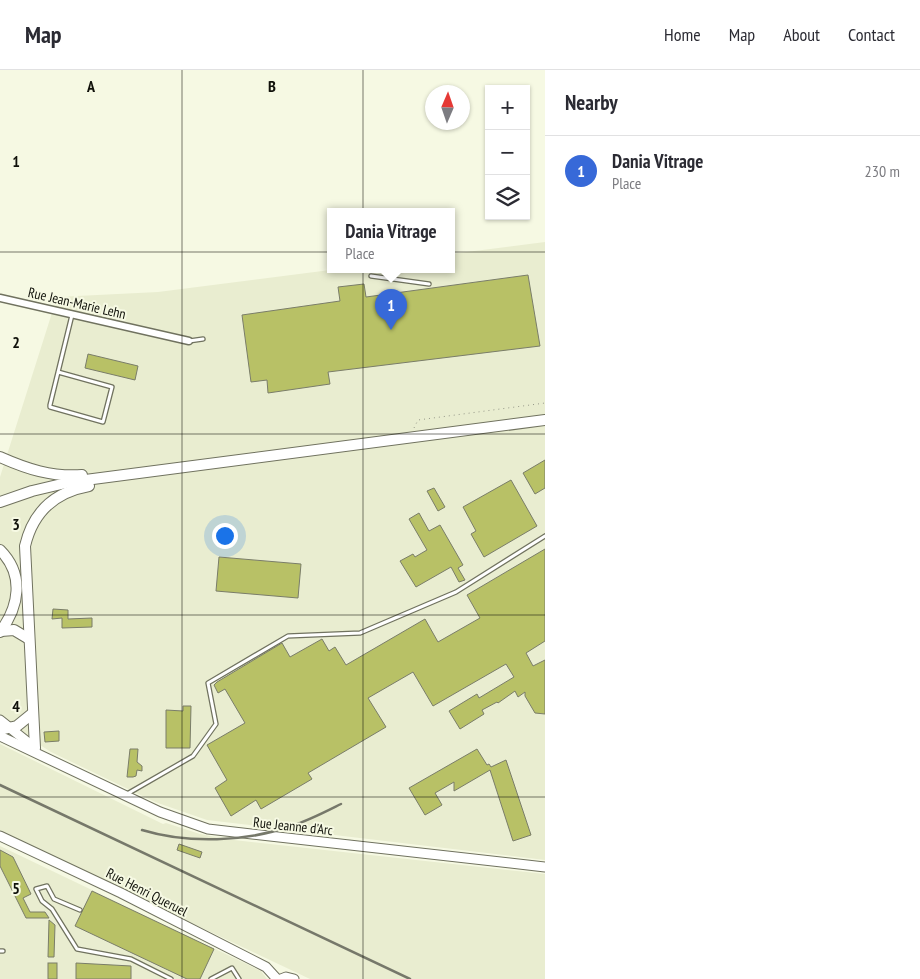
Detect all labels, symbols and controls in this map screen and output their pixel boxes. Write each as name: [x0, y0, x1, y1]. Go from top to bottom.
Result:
text: Map: [25, 19, 62, 50]
text: Home: [664, 23, 701, 46]
text: Map: [729, 23, 755, 46]
text: About: [783, 23, 820, 46]
text: Contact: [848, 23, 895, 46]
text: A: [86, 76, 96, 96]
text: B: [268, 76, 276, 96]
north arrow: [425, 85, 470, 130]
map controls: [485, 85, 530, 220]
button: +: [485, 85, 530, 130]
text: Nearby: [565, 89, 618, 116]
button: −: [485, 130, 530, 175]
text: Dania Vitrage: [612, 149, 703, 173]
text: 1: [12, 151, 20, 171]
text: 1: [577, 161, 585, 181]
text: 230 m: [865, 161, 900, 181]
text: Place: [612, 173, 641, 193]
button: layers: [485, 175, 530, 220]
popup: [327, 208, 455, 273]
text: Dania Vitrage: [345, 219, 437, 243]
text: Place: [345, 243, 375, 263]
street label: Rue Jean-Marie Lehn: [26, 283, 128, 323]
pin: 1: [375, 289, 407, 330]
text: 2: [12, 332, 20, 352]
text: 3: [12, 514, 20, 534]
your location: [212, 523, 238, 549]
text: 4: [12, 696, 20, 716]
street label: Rue Jeanne d'Arc: [252, 813, 334, 839]
street label: Rue Henri Queruel: [103, 864, 192, 921]
text: 5: [12, 878, 20, 898]

